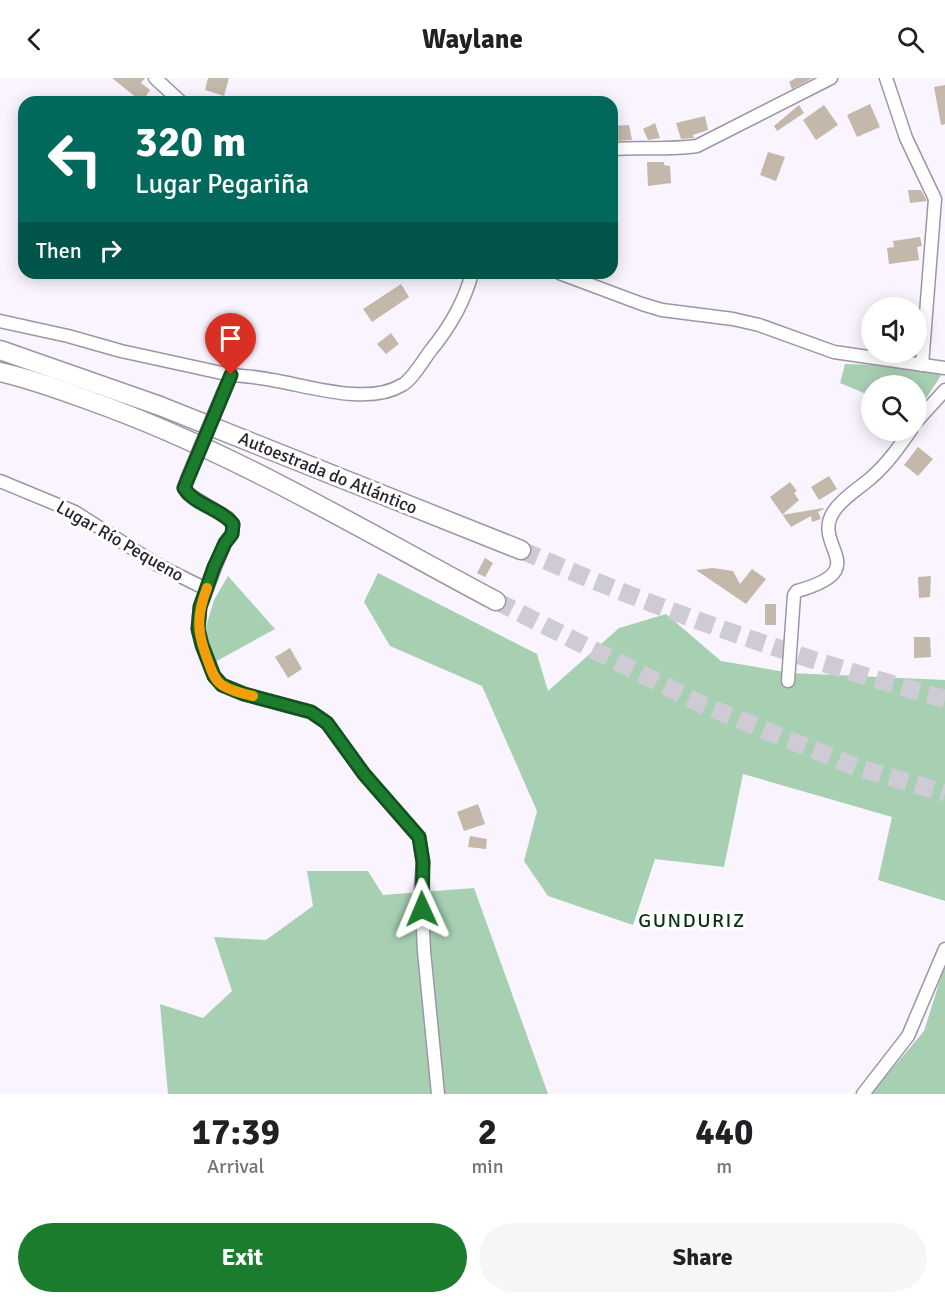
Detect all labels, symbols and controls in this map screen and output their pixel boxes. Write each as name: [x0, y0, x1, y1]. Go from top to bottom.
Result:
icon: back: [18, 23, 51, 56]
text: Waylane: [422, 23, 523, 56]
icon: search: [894, 23, 927, 56]
text: 320 m: [135, 117, 246, 168]
icon: left: [36, 120, 114, 198]
text: Lugar Pegariña: [135, 168, 309, 201]
icon: right: [94, 234, 127, 267]
text: Then: [36, 237, 82, 264]
map controls: [861, 297, 927, 441]
button: sound: [861, 297, 927, 363]
pin: [205, 313, 256, 375]
icon: arrive: [214, 322, 247, 355]
button: search: [861, 375, 927, 441]
street label: Autoestrada do Atlántico: [235, 427, 421, 519]
street label: Lugar Río Pequeno: [52, 496, 188, 586]
position arrow: [390, 877, 454, 941]
district label: GUNDURIZ: [638, 908, 746, 933]
text: 17:39: [192, 1110, 280, 1155]
text: 2: [478, 1110, 497, 1155]
text: 440: [695, 1110, 753, 1155]
text: Arrival: [207, 1154, 264, 1179]
text: min: [471, 1154, 504, 1179]
text: m: [716, 1154, 732, 1179]
button: Exit: [18, 1223, 467, 1292]
button: Share: [479, 1223, 927, 1292]

